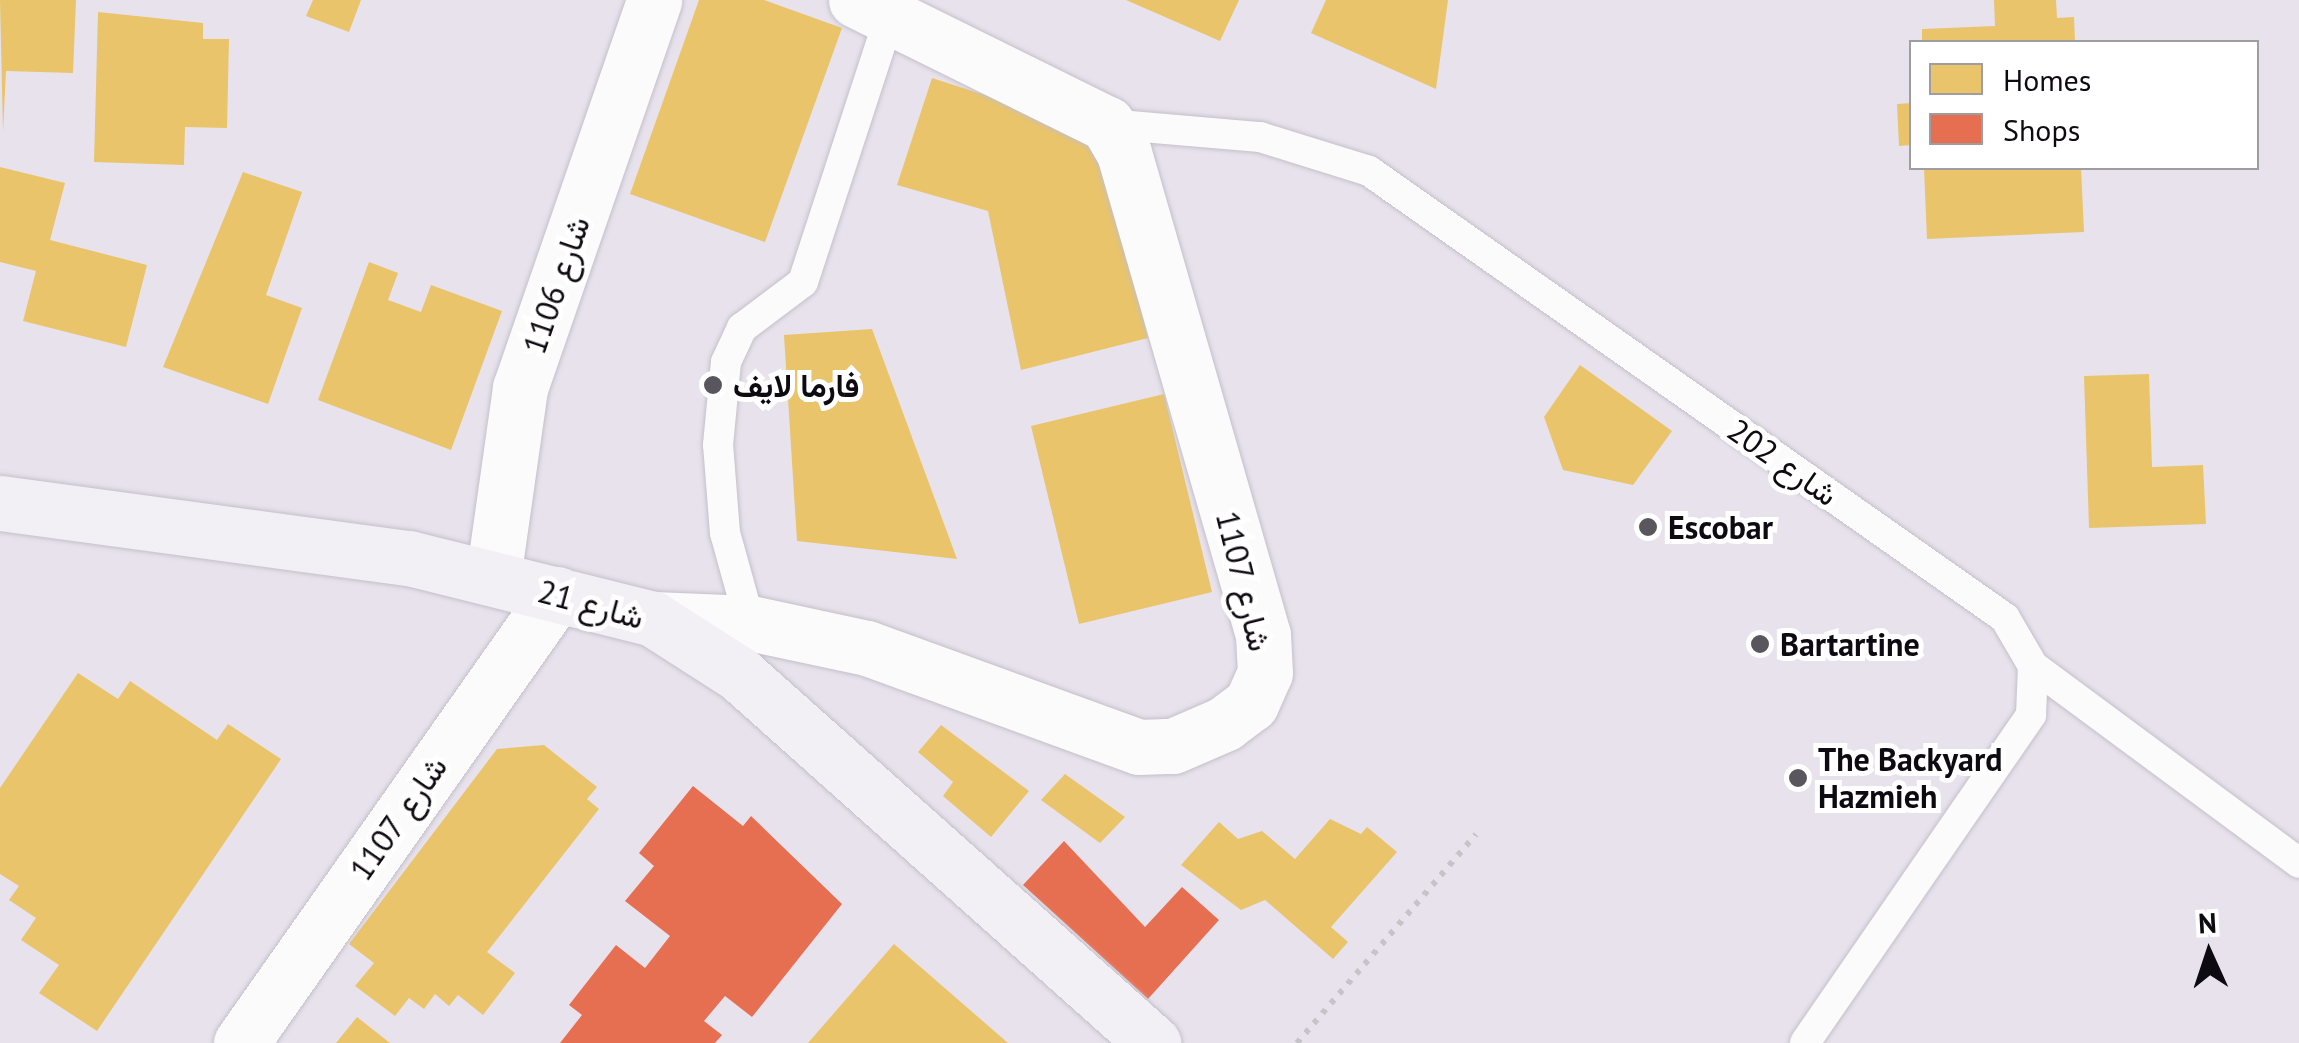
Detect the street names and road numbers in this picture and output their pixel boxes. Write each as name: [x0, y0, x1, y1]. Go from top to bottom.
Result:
street label: شارع 1106: [515, 211, 597, 359]
street label: شارع 202: [1721, 410, 1845, 514]
street label: شارع 1107: [1208, 507, 1280, 655]
street label: شارع 21: [534, 572, 648, 636]
street label: شارع 1107: [341, 749, 455, 887]

